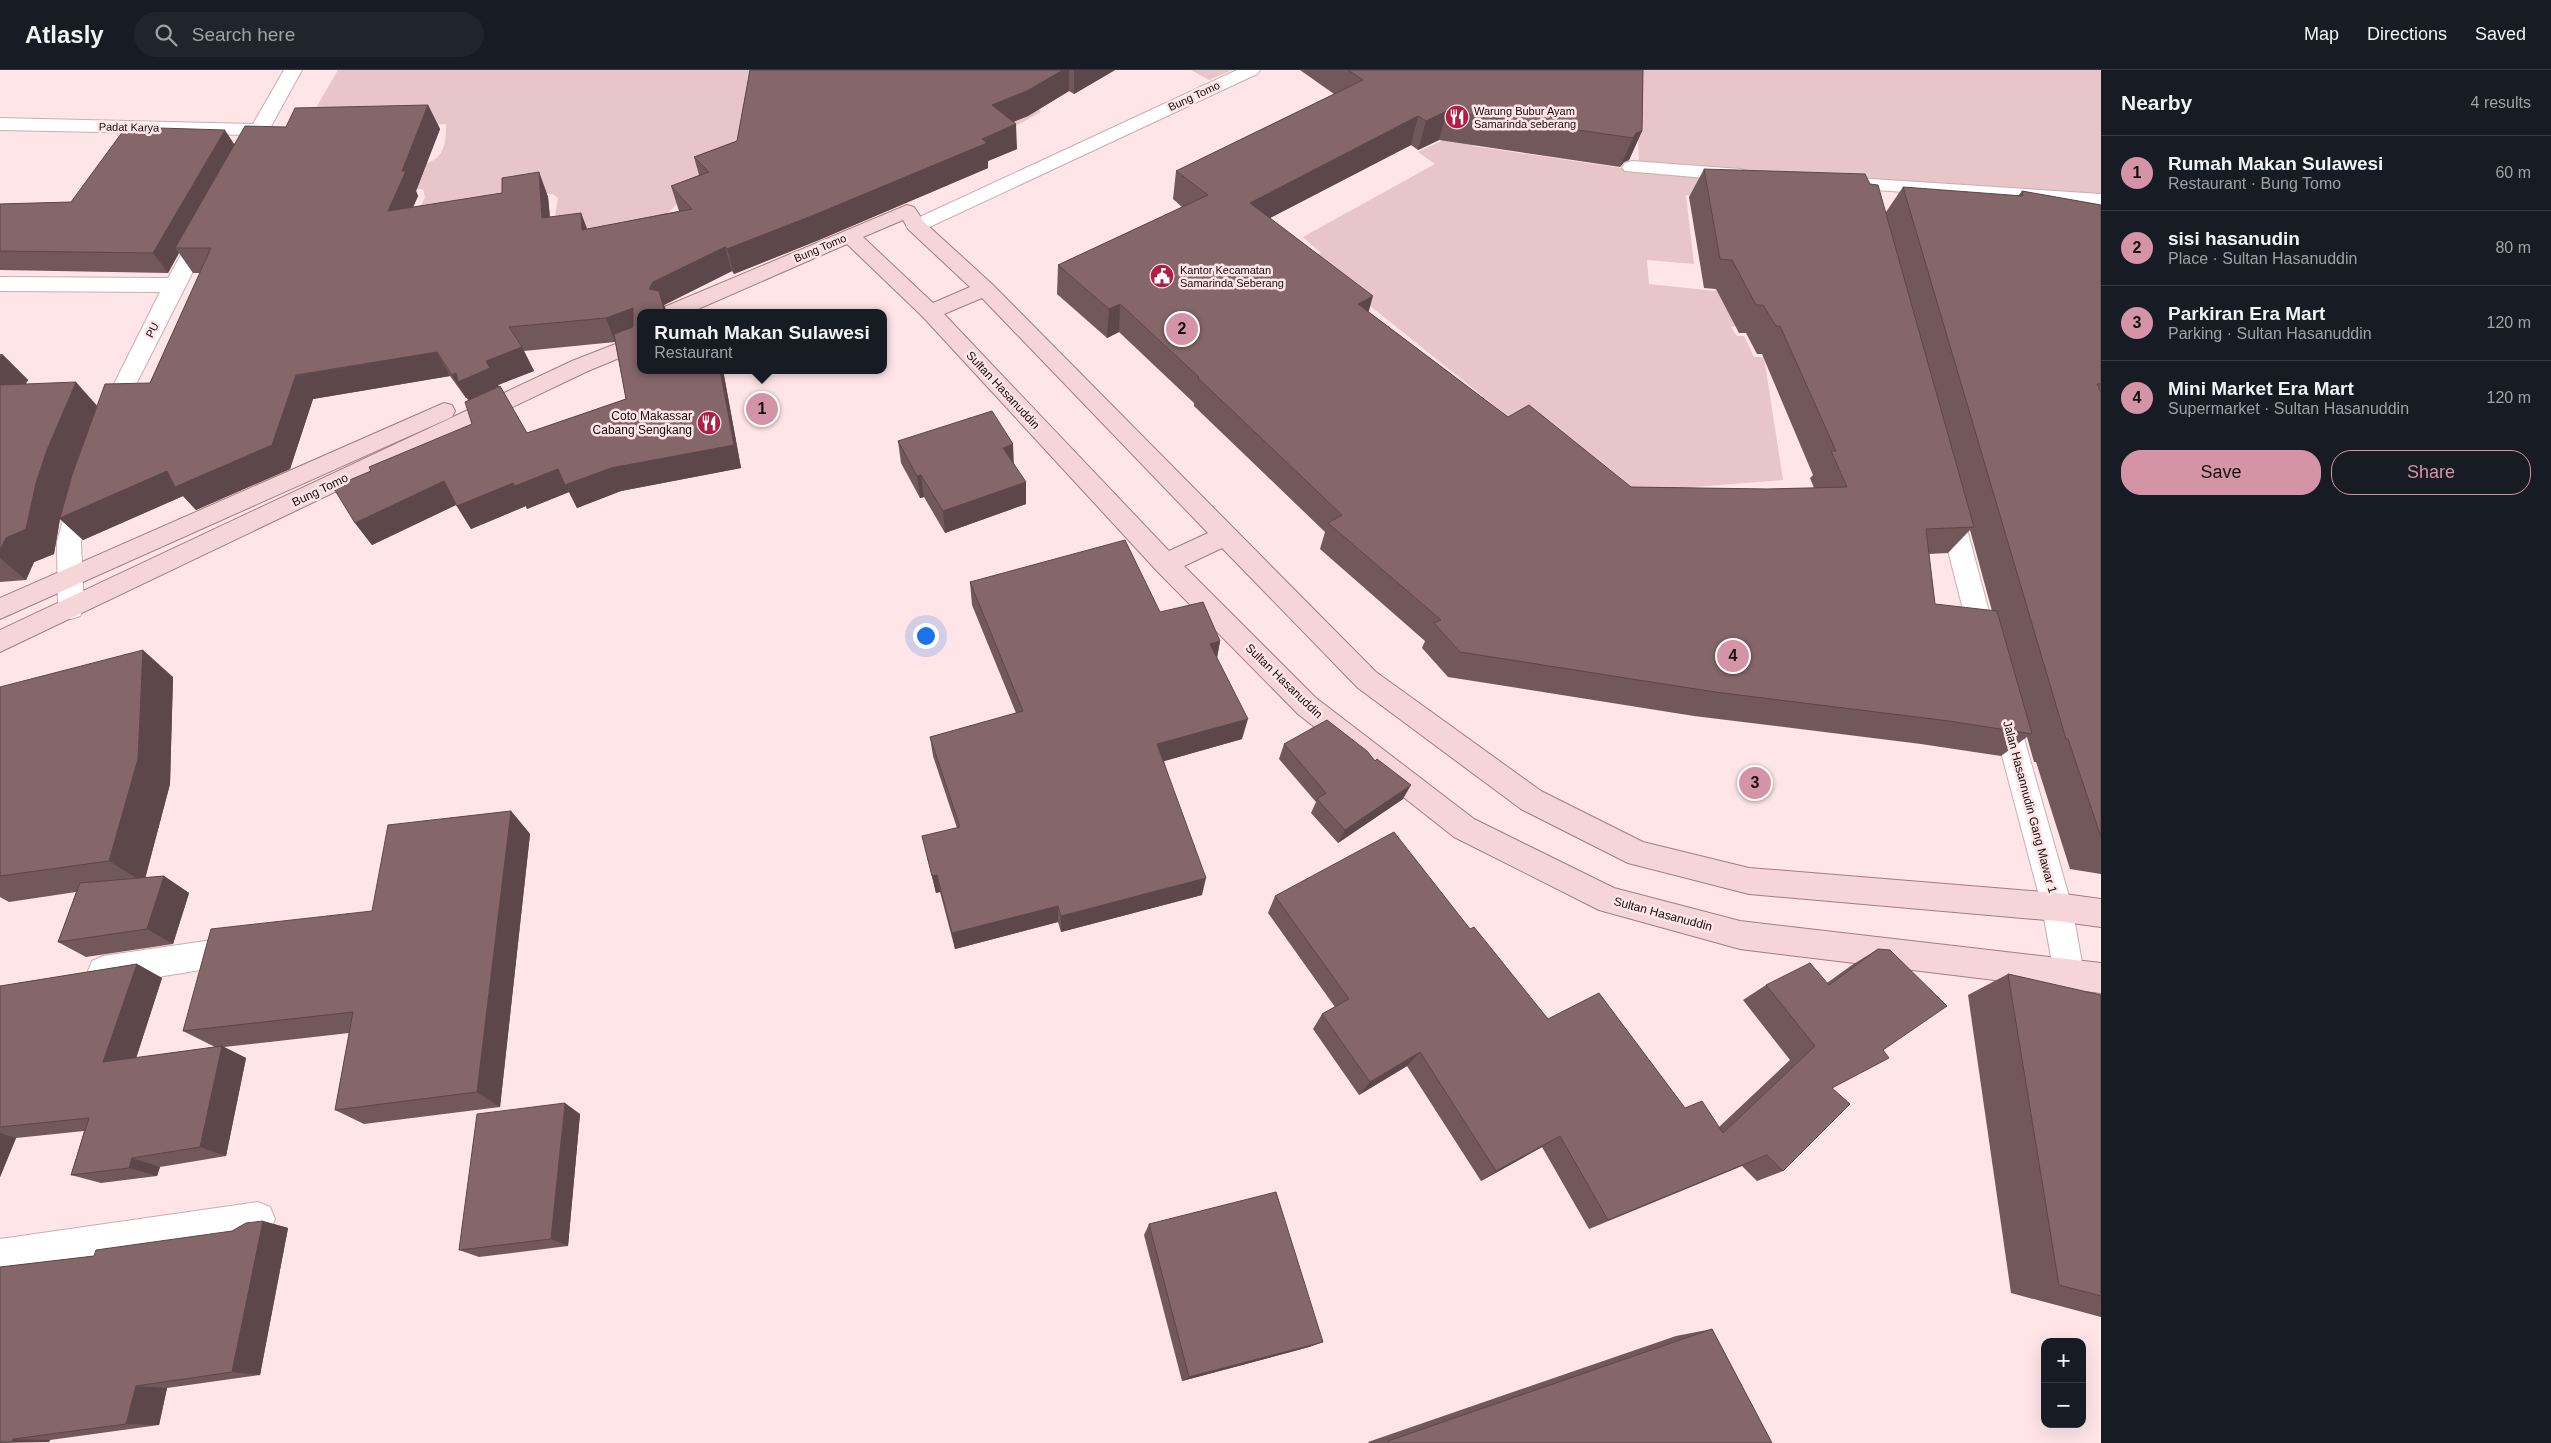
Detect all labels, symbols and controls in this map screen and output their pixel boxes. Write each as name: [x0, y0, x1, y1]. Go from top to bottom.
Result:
search box: [134, 12, 484, 57]
text: Atlasly: [25, 21, 104, 48]
icon: search: [152, 21, 180, 49]
text: Search here: [192, 24, 295, 45]
text: Map: [2304, 24, 2339, 44]
text: Directions: [2367, 24, 2447, 44]
text: Saved: [2475, 24, 2526, 44]
street label: Bung Tomo: [1166, 79, 1222, 113]
text: Nearby: [2121, 91, 2192, 114]
text: 4 results: [2471, 94, 2531, 111]
restaurant icon: Warung Bubur Ayam Samarinda seberang: [1444, 104, 1470, 130]
place label: Warung Bubur Ayam Samarinda seberang: [1474, 105, 1576, 130]
street label: Padat Karya: [99, 120, 160, 134]
text: Rumah Makan Sulawesi: [2168, 153, 2383, 174]
text: 1: [2133, 164, 2141, 181]
text: 60 m: [2495, 164, 2531, 181]
text: Restaurant · Bung Tomo: [2168, 175, 2341, 192]
text: sisi hasanudin: [2168, 228, 2300, 249]
street label: Bung Tomo: [792, 232, 848, 264]
text: 2: [2133, 239, 2141, 256]
text: 80 m: [2495, 239, 2531, 256]
text: Place · Sultan Hasanuddin: [2168, 250, 2357, 267]
public building icon: Kantor Kecamatan Samarinda Seberang: [1149, 263, 1175, 289]
place label: Kantor Kecamatan Samarinda Seberang: [1180, 264, 1284, 289]
text: Parkiran Era Mart: [2168, 303, 2325, 324]
popup: [637, 309, 887, 374]
pin: 2: [1166, 310, 1198, 348]
text: 3: [2133, 314, 2141, 331]
text: 120 m: [2487, 314, 2531, 331]
street label: PU: [143, 320, 161, 339]
text: Rumah Makan Sulawesi: [654, 322, 870, 343]
text: Parking · Sultan Hasanuddin: [2168, 325, 2372, 342]
text: Restaurant: [654, 344, 733, 361]
street label: Sultan Hasanuddin: [963, 348, 1043, 432]
text: Mini Market Era Mart: [2168, 378, 2354, 399]
text: 4: [2133, 389, 2141, 406]
text: 120 m: [2487, 389, 2531, 406]
pin: 1: [746, 390, 778, 428]
text: Supermarket · Sultan Hasanuddin: [2168, 400, 2409, 417]
place label: Coto Makassar Cabang Sengkang: [593, 409, 692, 437]
restaurant icon: Coto Makassar Cabang Sengkang: [696, 410, 722, 436]
button: Save: [2121, 450, 2321, 495]
button: Share: [2331, 450, 2531, 495]
street label: Bung Tomo: [290, 470, 351, 510]
your location: [913, 623, 939, 649]
pin: 4: [1717, 637, 1749, 675]
street label: Sultan Hasanuddin: [1243, 641, 1325, 721]
street label: Jalan Hasannudin Gang Mawar 1: [2000, 719, 2060, 895]
pin: 3: [1739, 764, 1771, 802]
street label: Sultan Hasanuddin: [1612, 894, 1714, 934]
map controls: [2041, 1338, 2086, 1428]
button: +: [2041, 1338, 2086, 1383]
button: −: [2041, 1383, 2086, 1428]

